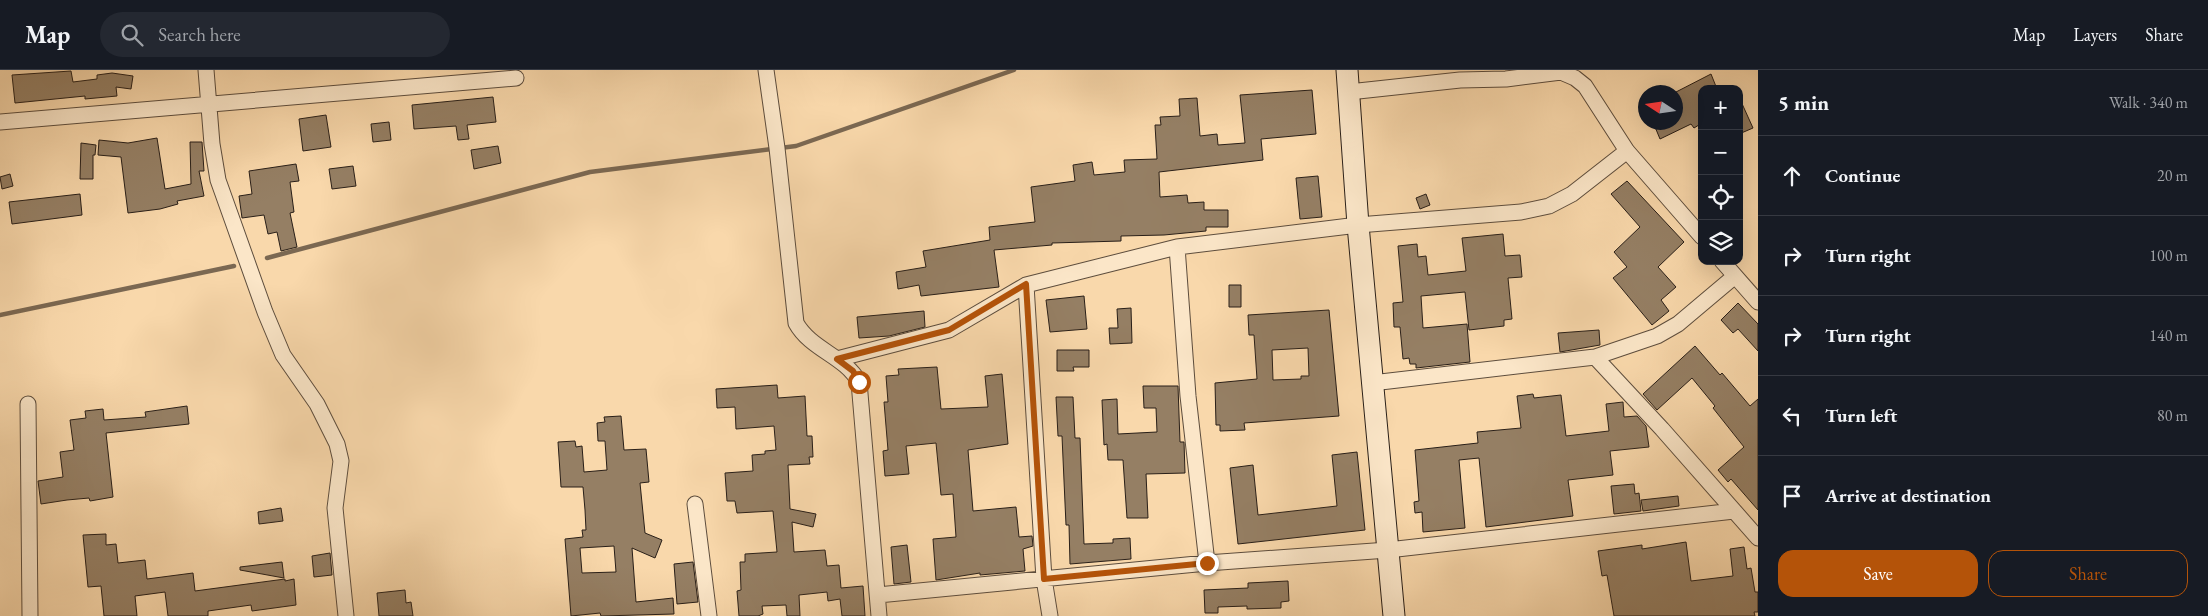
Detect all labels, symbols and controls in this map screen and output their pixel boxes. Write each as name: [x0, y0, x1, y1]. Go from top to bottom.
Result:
search box: [100, 12, 450, 57]
text: Map: [25, 19, 70, 50]
icon: search: [118, 21, 146, 49]
text: Search here: [158, 22, 241, 47]
text: Map: [2013, 23, 2045, 46]
text: Layers: [2073, 23, 2117, 46]
text: Share: [2145, 23, 2183, 46]
north arrow: [1638, 85, 1683, 130]
map controls: [1698, 85, 1743, 265]
button: +: [1698, 85, 1743, 130]
text: 5 min: [1778, 89, 1829, 116]
text: Walk · 340 m: [2109, 92, 2188, 113]
button: −: [1698, 130, 1743, 175]
icon: ahead: [1778, 162, 1806, 190]
text: Continue: [1825, 163, 1900, 188]
text: 20 m: [2157, 165, 2188, 186]
button: locate: [1698, 175, 1743, 220]
button: layers: [1698, 220, 1743, 265]
icon: right: [1778, 242, 1806, 270]
text: Turn right: [1825, 243, 1911, 268]
text: 100 m: [2149, 245, 2188, 266]
icon: right: [1778, 322, 1806, 350]
text: Turn right: [1825, 323, 1911, 348]
text: 140 m: [2149, 325, 2188, 346]
route start: [848, 371, 871, 394]
icon: left: [1778, 402, 1806, 430]
text: Turn left: [1825, 403, 1897, 428]
text: 80 m: [2157, 405, 2188, 426]
icon: arrive: [1778, 482, 1806, 510]
text: Arrive at destination: [1825, 483, 1991, 508]
button: Save: [1778, 550, 1978, 597]
button: Share: [1988, 550, 2188, 597]
route end: [1196, 552, 1219, 575]

